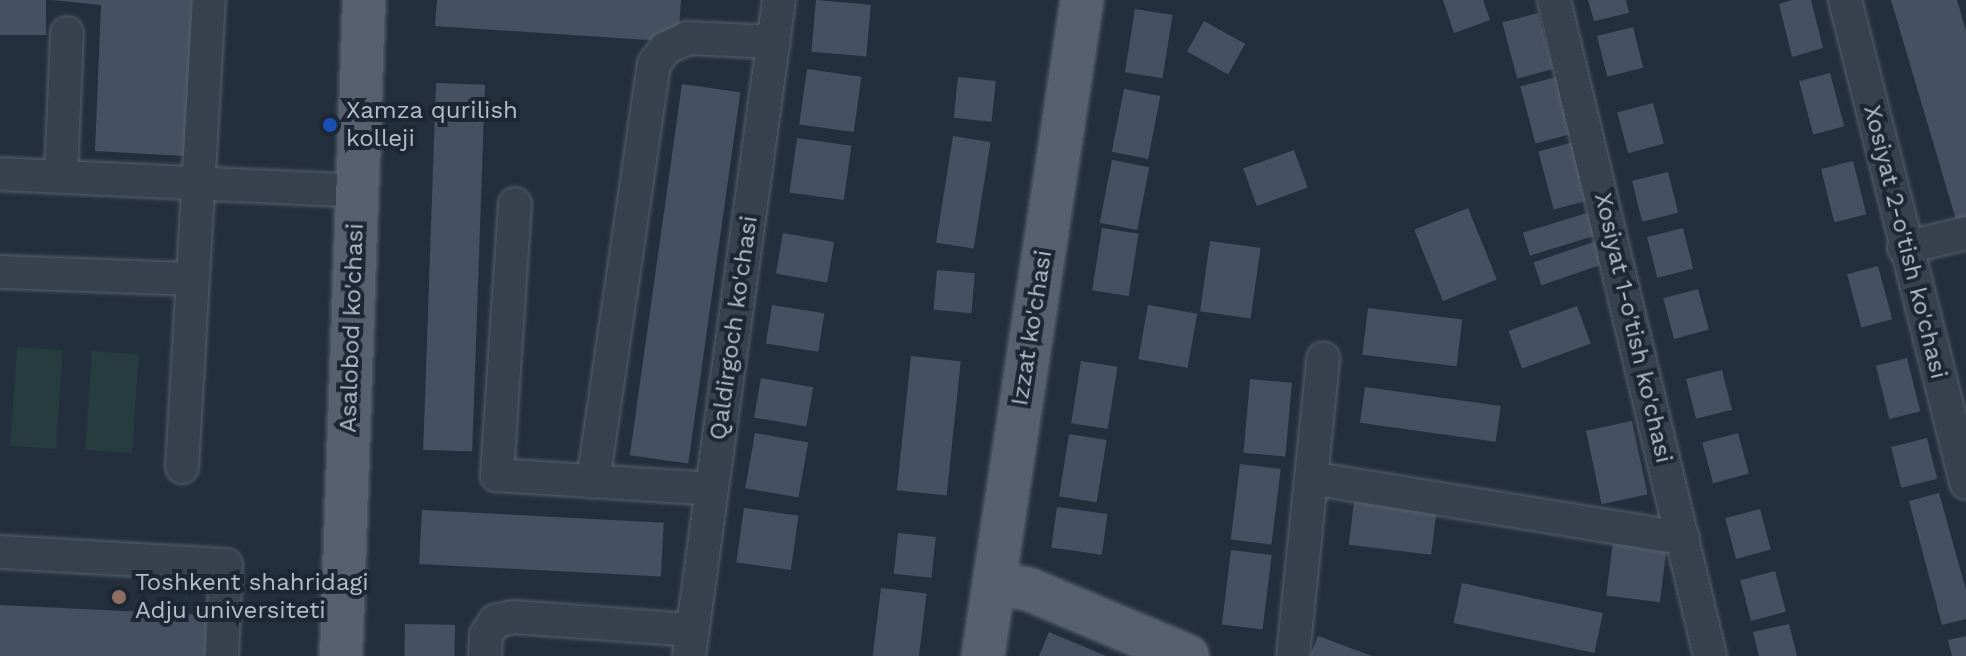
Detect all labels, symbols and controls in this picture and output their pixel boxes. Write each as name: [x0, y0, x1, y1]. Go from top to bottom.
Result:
place label: Xamza qurilish kolleji: [346, 97, 519, 153]
street label: Xosiyat 2-o'tish ko'chasi: [1857, 102, 1953, 382]
marker: Xamza qurilish kolleji: [321, 116, 339, 134]
street label: Xosiyat 1-o'tish ko'chasi: [1588, 190, 1678, 466]
street label: Qaldirgoch ko'chasi: [704, 214, 764, 442]
street label: Asalobod ko'chasi: [334, 223, 370, 433]
street label: Izzat ko'chasi: [1005, 248, 1059, 408]
place label: Toshkent shahridagi Adju universiteti: [135, 569, 369, 625]
marker: Toshkent shahridagi Adju universiteti: [110, 588, 128, 606]

